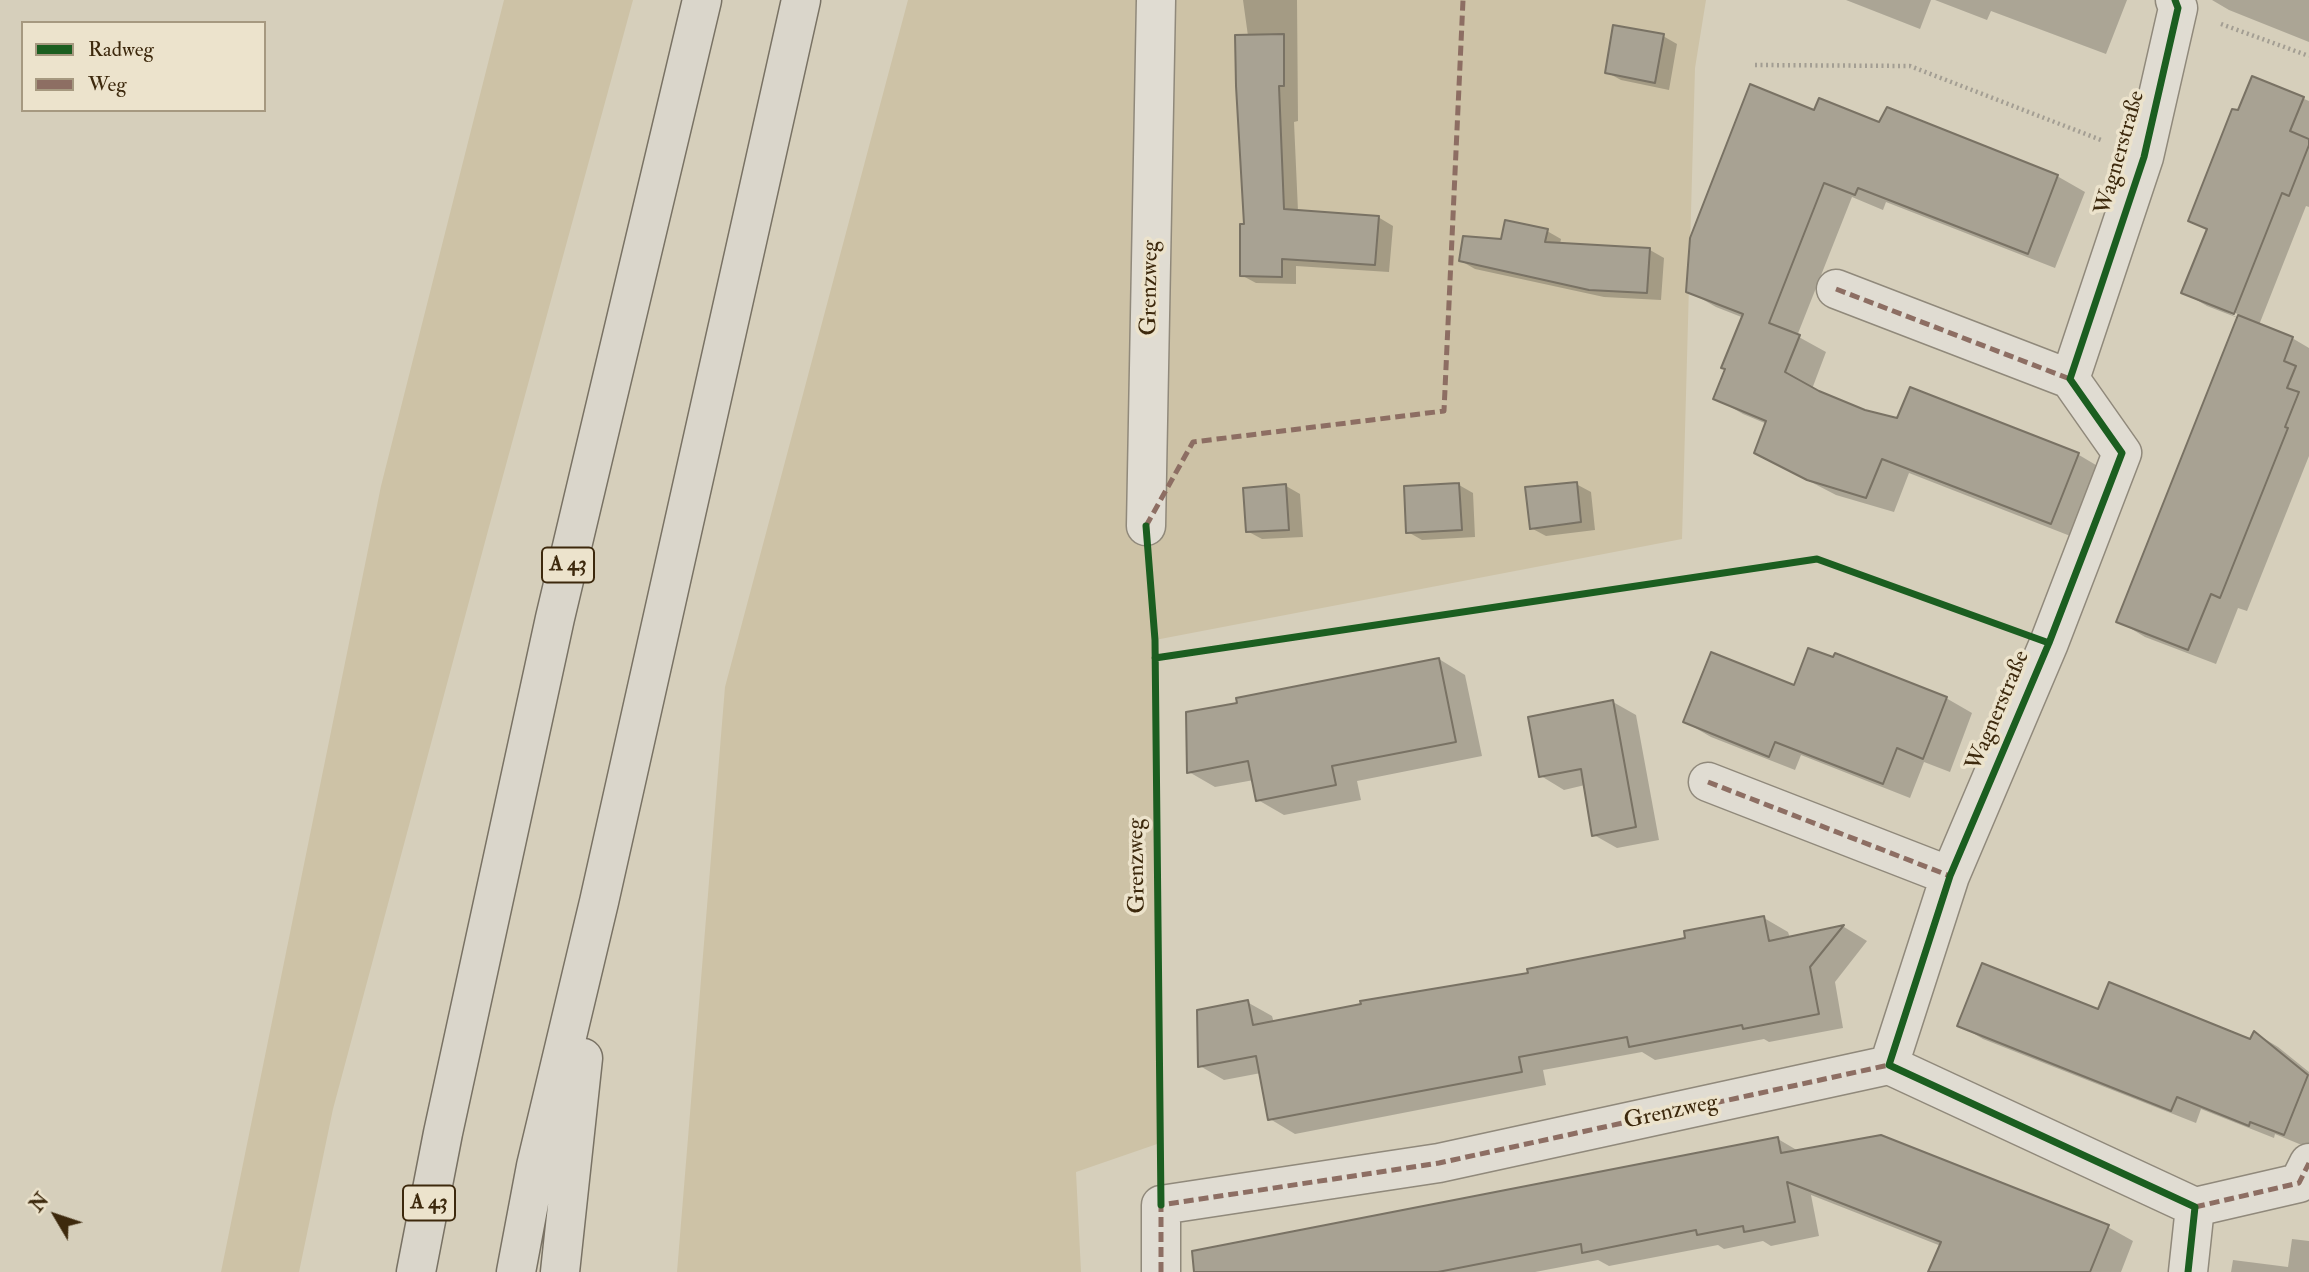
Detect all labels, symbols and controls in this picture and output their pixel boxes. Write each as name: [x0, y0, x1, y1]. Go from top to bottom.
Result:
legend: [21, 21, 266, 112]
text: Radweg: [88, 36, 154, 63]
text: Weg: [88, 71, 127, 98]
street label: Wagnerstraße: [2090, 88, 2152, 218]
street label: Grenzweg: [1136, 240, 1166, 336]
road number: A 43: [542, 548, 594, 582]
street label: Wagnerstraße: [1961, 647, 2037, 775]
street label: Grenzweg: [1123, 818, 1153, 914]
street label: Grenzweg: [1622, 1090, 1720, 1136]
north arrow: [21, 1181, 91, 1251]
road number: A 43: [403, 1186, 455, 1220]
text: N: [25, 1189, 54, 1217]

